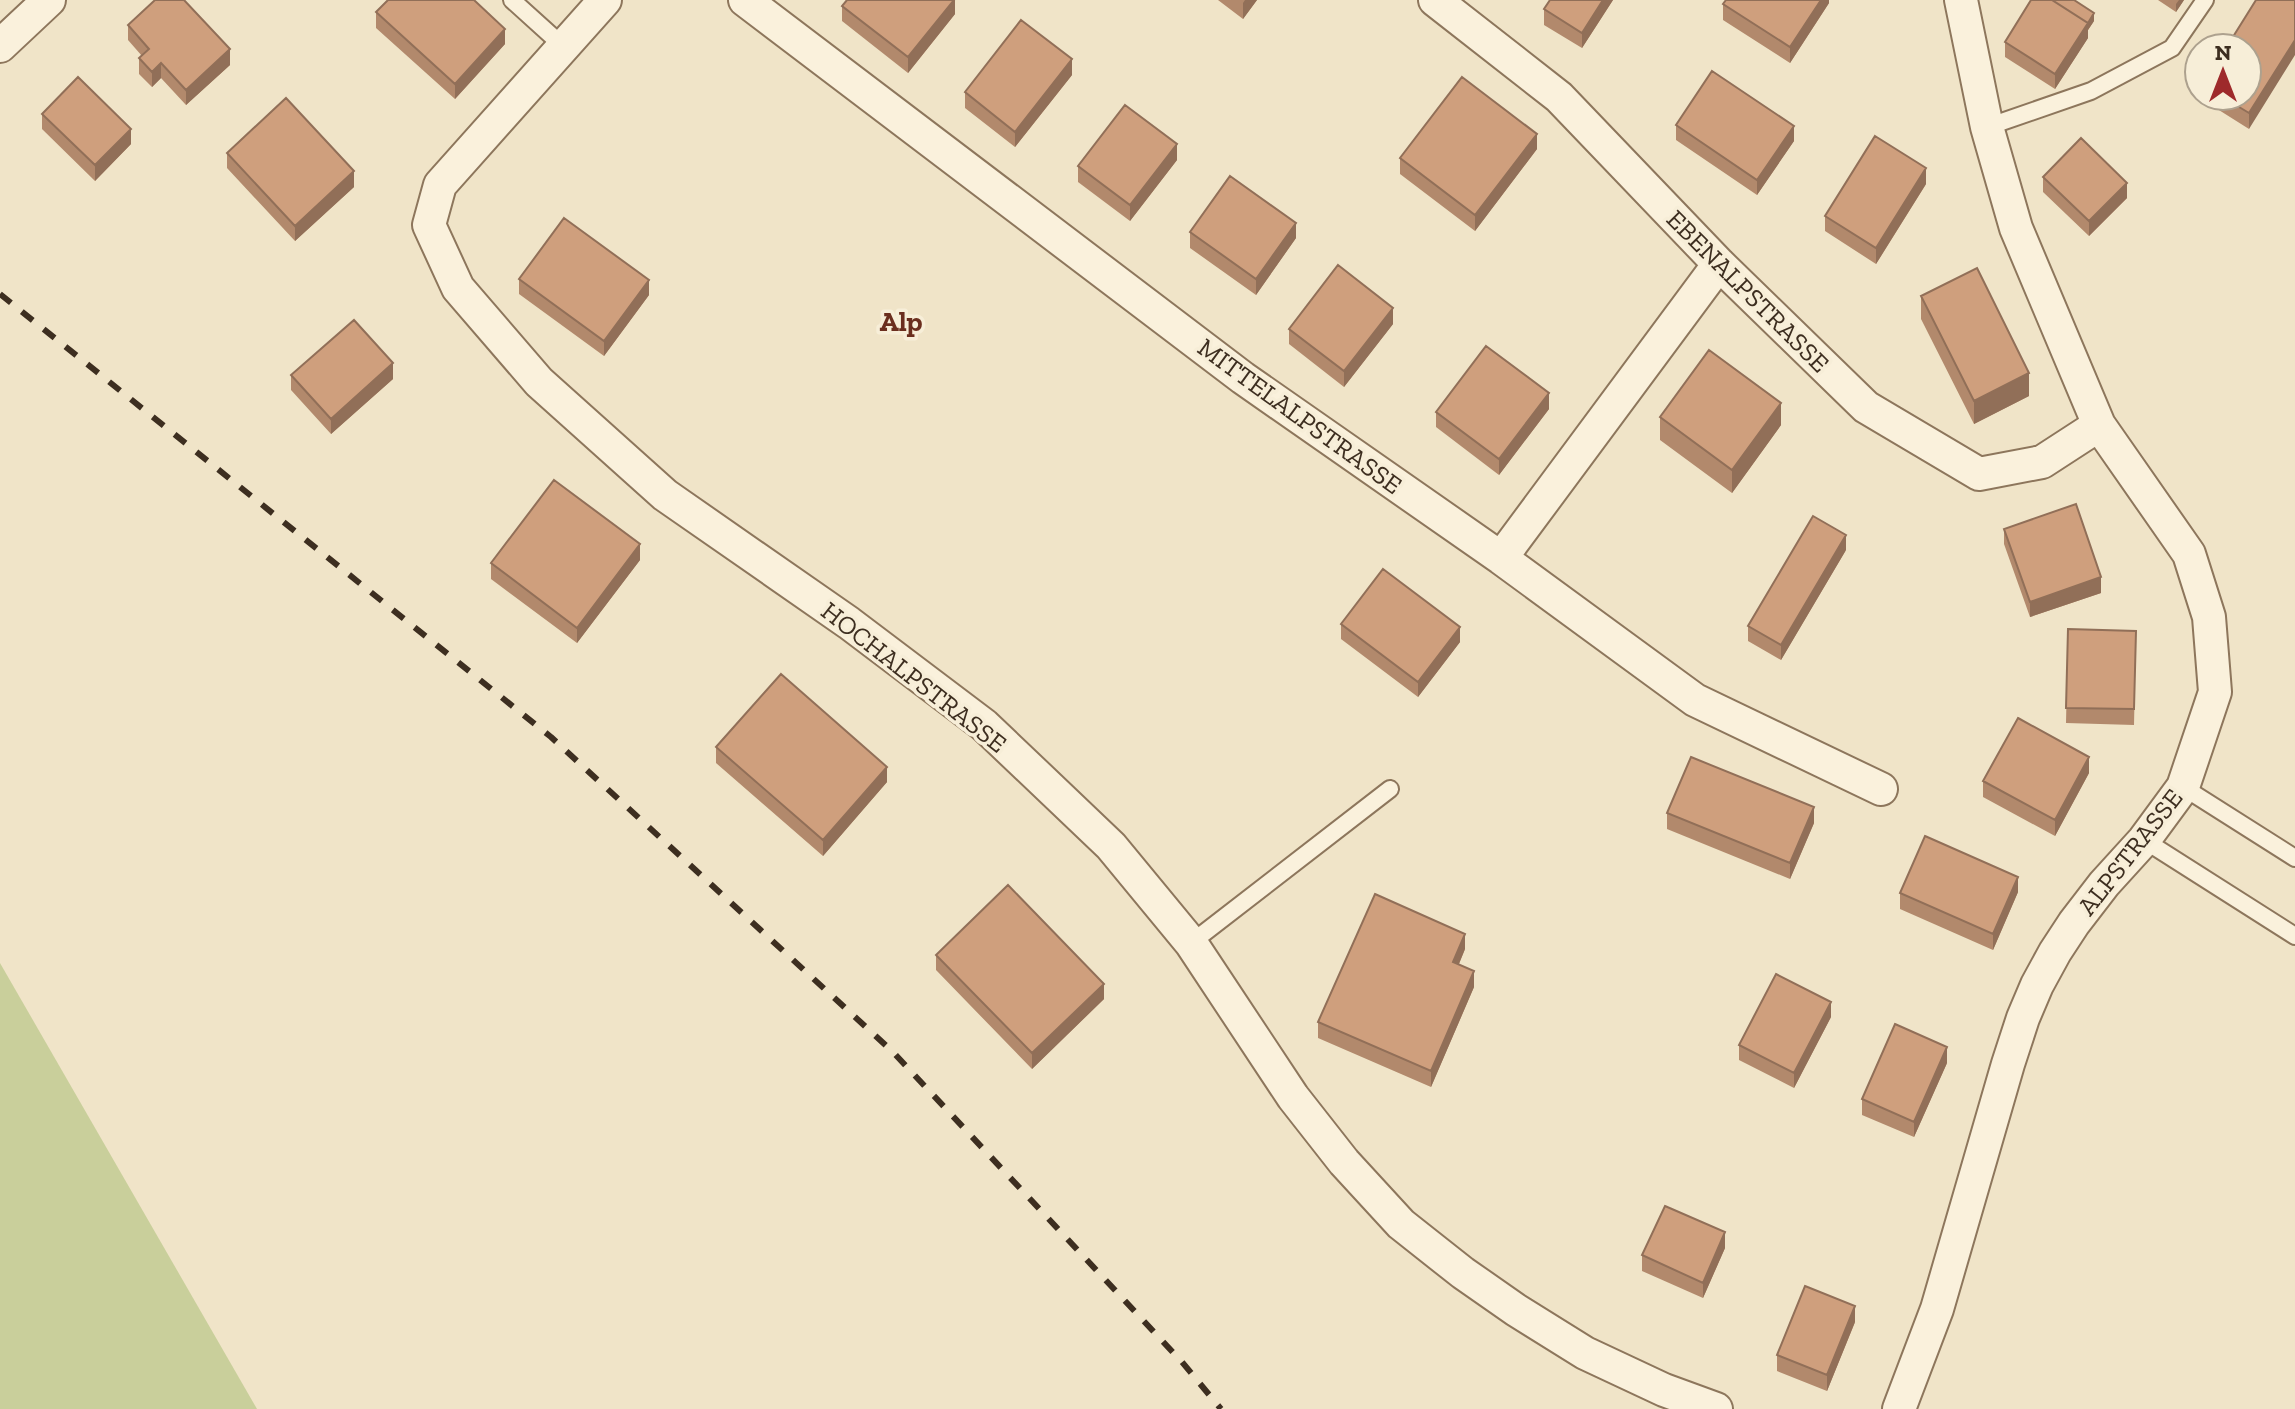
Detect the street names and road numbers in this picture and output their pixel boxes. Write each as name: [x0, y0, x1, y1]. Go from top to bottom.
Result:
street label: EBENALPSTRASSE: [1660, 203, 1836, 379]
street label: MITTELALPSTRASSE: [1192, 331, 1408, 501]
street label: HOCHALPSTRASSE: [815, 595, 1013, 759]
street label: ALPSTRASSE: [2071, 782, 2189, 922]

